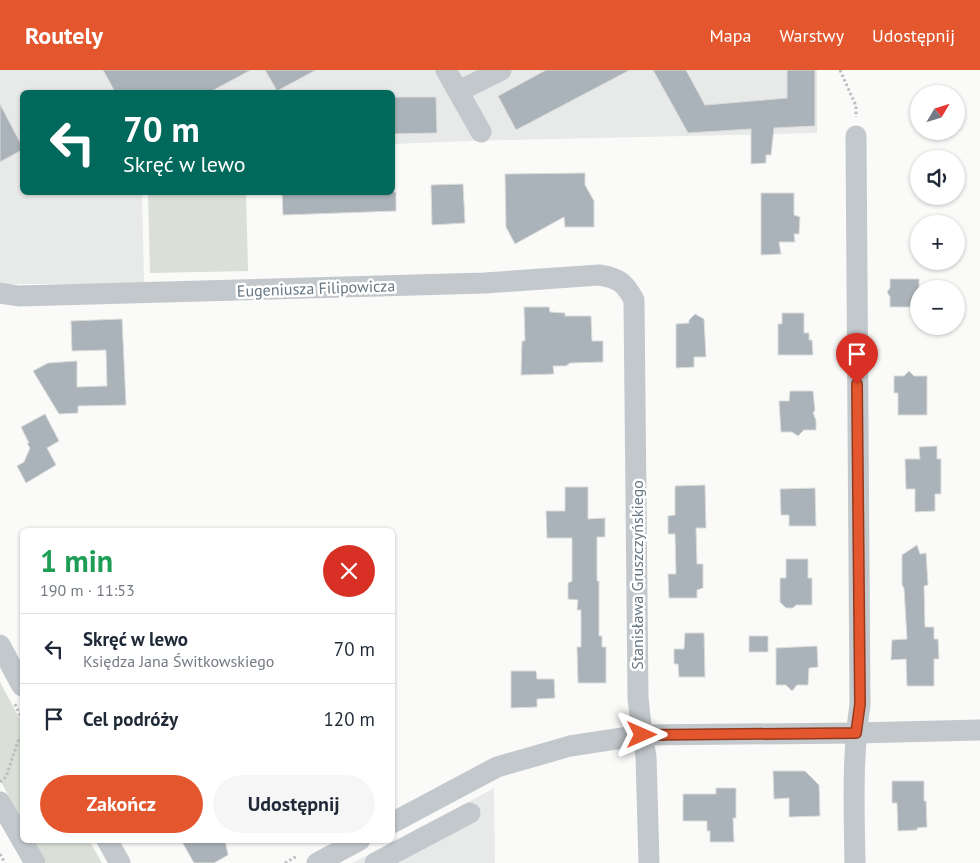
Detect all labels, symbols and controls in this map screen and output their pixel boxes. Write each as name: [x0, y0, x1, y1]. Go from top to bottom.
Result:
text: Routely: [25, 20, 103, 51]
text: Mapa: [710, 24, 751, 47]
text: Warstwy: [779, 24, 844, 47]
text: Udostępnij: [872, 24, 955, 47]
north arrow: [910, 85, 965, 140]
map controls: [910, 85, 965, 335]
text: 70 m: [123, 106, 200, 152]
icon: left: [40, 110, 105, 175]
text: Skręć w lewo: [123, 150, 246, 178]
button: sound: [910, 150, 965, 205]
button: +: [910, 215, 965, 270]
street label: Eugeniusza Filipowicza: [237, 275, 395, 301]
button: −: [910, 280, 965, 335]
pin: [836, 333, 878, 384]
icon: arrive: [843, 340, 871, 368]
street label: Stanisława Gruszczyńskiego: [627, 480, 647, 670]
text: 1 min: [40, 541, 113, 580]
button: close: [323, 545, 375, 597]
text: 190 m · 11:53: [40, 580, 135, 600]
text: Skręć w lewo: [83, 627, 188, 651]
icon: left: [40, 635, 68, 663]
text: 70 m: [334, 637, 375, 661]
text: Księdza Jana Świtkowskiego: [83, 651, 274, 671]
icon: arrive: [40, 705, 68, 733]
text: Cel podróży: [83, 707, 178, 731]
text: 120 m: [323, 707, 375, 731]
position arrow: [615, 708, 667, 760]
button: Zakończ: [40, 775, 203, 833]
button: Udostępnij: [213, 775, 375, 833]

